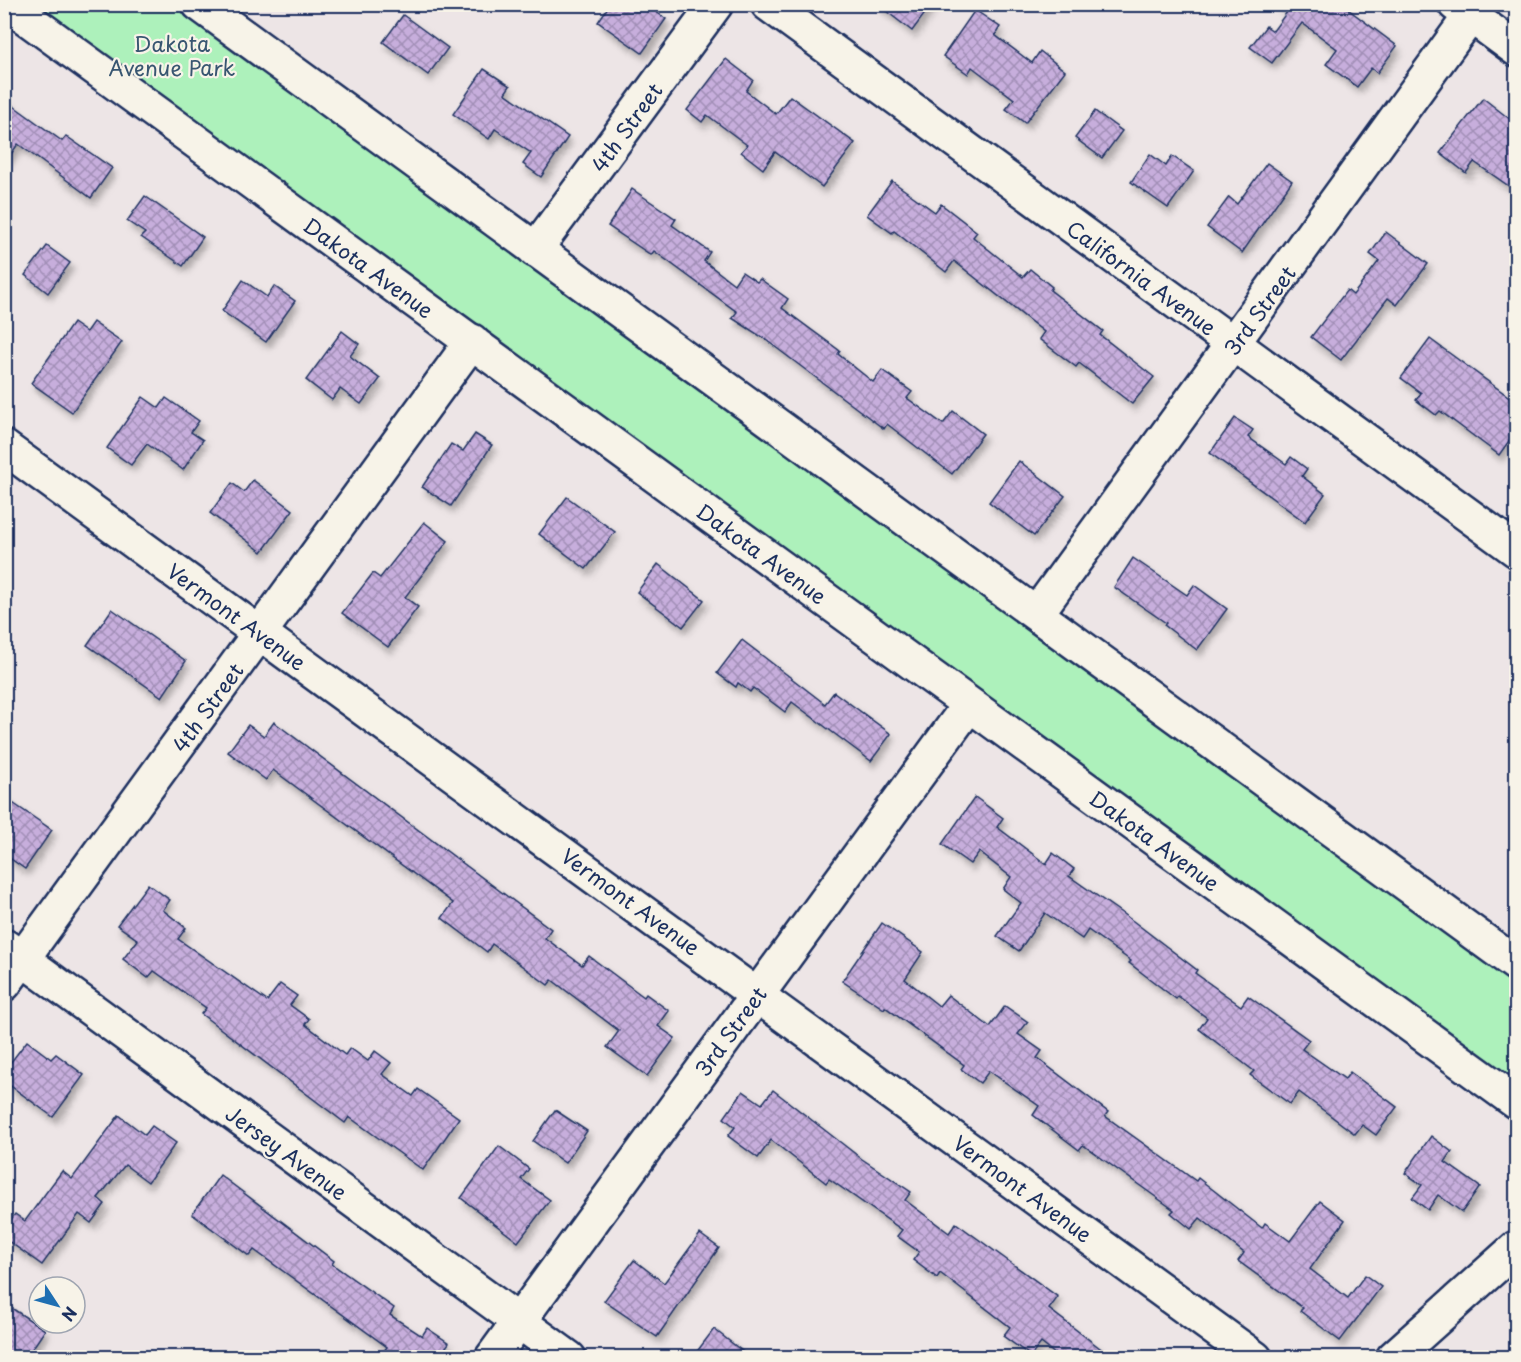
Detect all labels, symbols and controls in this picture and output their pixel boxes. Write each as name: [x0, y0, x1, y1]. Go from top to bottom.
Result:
park label: Dakota Avenue Park: [109, 27, 236, 83]
street label: 4th Street: [583, 76, 669, 178]
street label: Dakota Avenue: [297, 209, 441, 325]
street label: California Avenue: [1060, 212, 1224, 342]
street label: 3rd Street: [1215, 258, 1303, 362]
street label: Dakota Avenue: [690, 495, 834, 611]
street label: Vermont Avenue: [161, 554, 313, 678]
street label: 4th Street: [164, 656, 250, 758]
street label: Dakota Avenue: [1083, 782, 1227, 898]
street label: Vermont Avenue: [555, 839, 707, 963]
street label: 3rd Street: [686, 979, 774, 1083]
street label: Jersey Avenue: [220, 1097, 354, 1207]
street label: Vermont Avenue: [947, 1126, 1099, 1250]
north arrow: [27, 1275, 87, 1335]
text: N: [57, 1302, 83, 1327]

